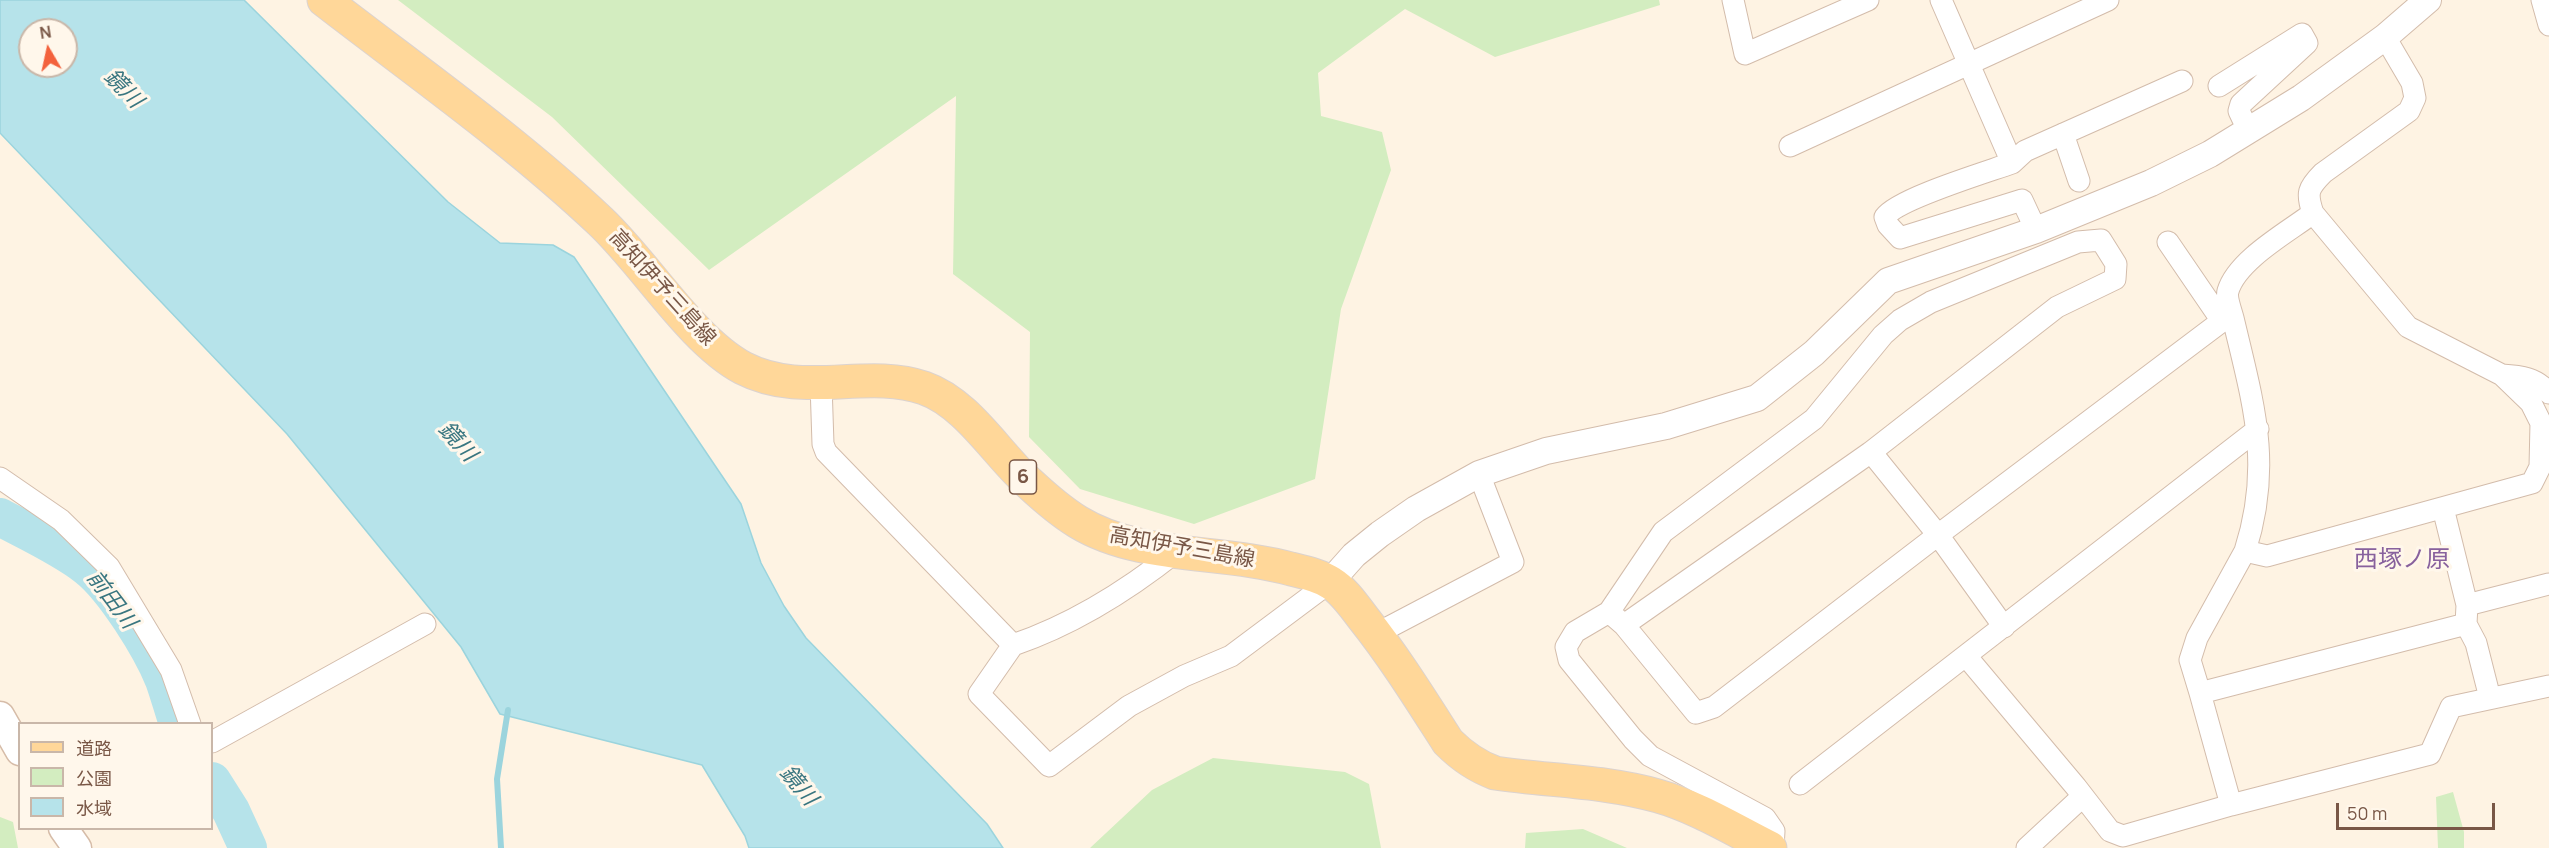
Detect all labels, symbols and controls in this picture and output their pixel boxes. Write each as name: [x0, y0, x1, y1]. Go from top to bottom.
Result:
north arrow: [18, 18, 78, 78]
text: N: [38, 20, 53, 44]
water label: 鏡川: [98, 64, 148, 114]
street label: 高知伊予三島線: [603, 225, 721, 351]
water label: 鏡川: [432, 417, 482, 467]
road number: 6: [1010, 460, 1036, 494]
street label: 高知伊予三島線: [1107, 523, 1257, 573]
district label: 西塚ノ原: [2354, 546, 2450, 574]
water label: 前田川: [81, 566, 141, 634]
legend: [18, 722, 213, 830]
text: 道路: [76, 736, 112, 760]
water label: 鏡川: [774, 761, 822, 811]
text: 公園: [76, 766, 112, 790]
scale bar: [2339, 791, 2498, 829]
text: 水域: [76, 796, 112, 820]
text: 50 m: [2347, 801, 2387, 825]

